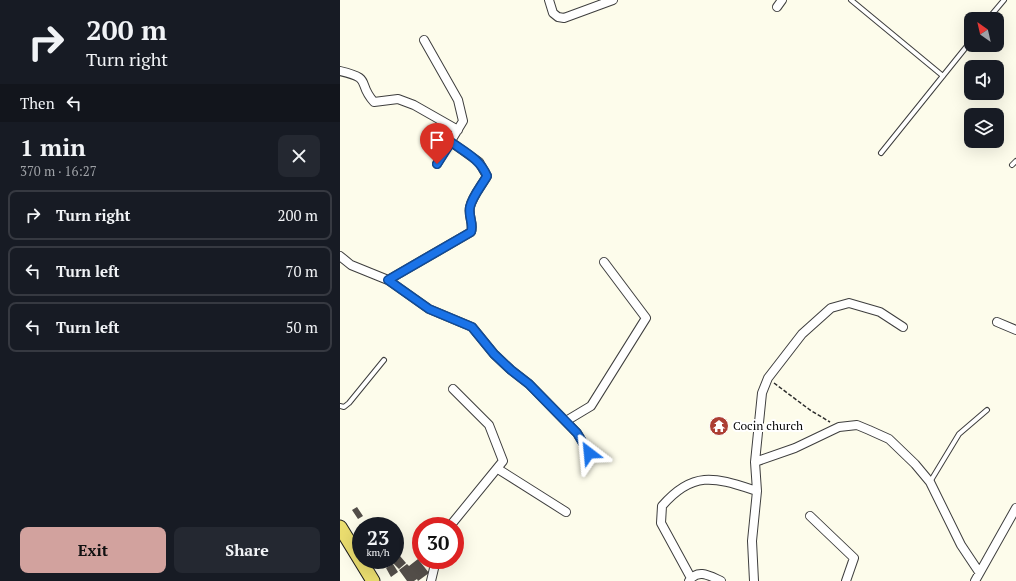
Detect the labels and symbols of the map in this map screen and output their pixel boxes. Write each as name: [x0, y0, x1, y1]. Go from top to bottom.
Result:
north arrow: [964, 12, 1004, 52]
pin: [420, 123, 454, 164]
temple icon: Cocin church: [708, 415, 730, 437]
place label: Cocin church: [733, 418, 803, 433]
position arrow: [568, 432, 610, 474]
speed limit sign: 30: [412, 517, 464, 569]

